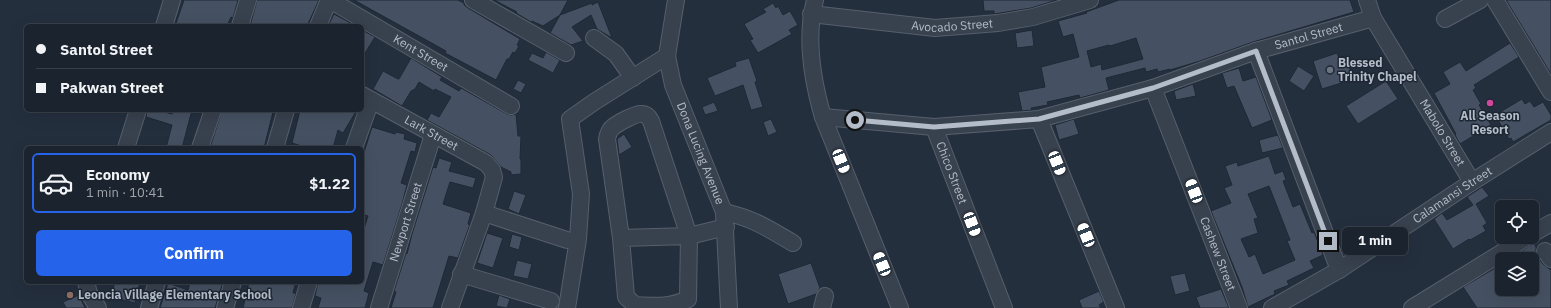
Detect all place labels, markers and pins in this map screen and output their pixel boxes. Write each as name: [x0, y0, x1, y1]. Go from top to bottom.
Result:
place label: Blessed Trinity Chapel: [1338, 55, 1417, 84]
marker: Blessed Trinity Chapel: [1325, 65, 1335, 75]
marker: All Season Resort: [1485, 98, 1495, 108]
place label: All Season Resort: [1460, 108, 1520, 137]
place label: Leoncia Village Elementary School: [78, 287, 272, 302]
marker: Leoncia Village Elementary School: [65, 290, 75, 300]

